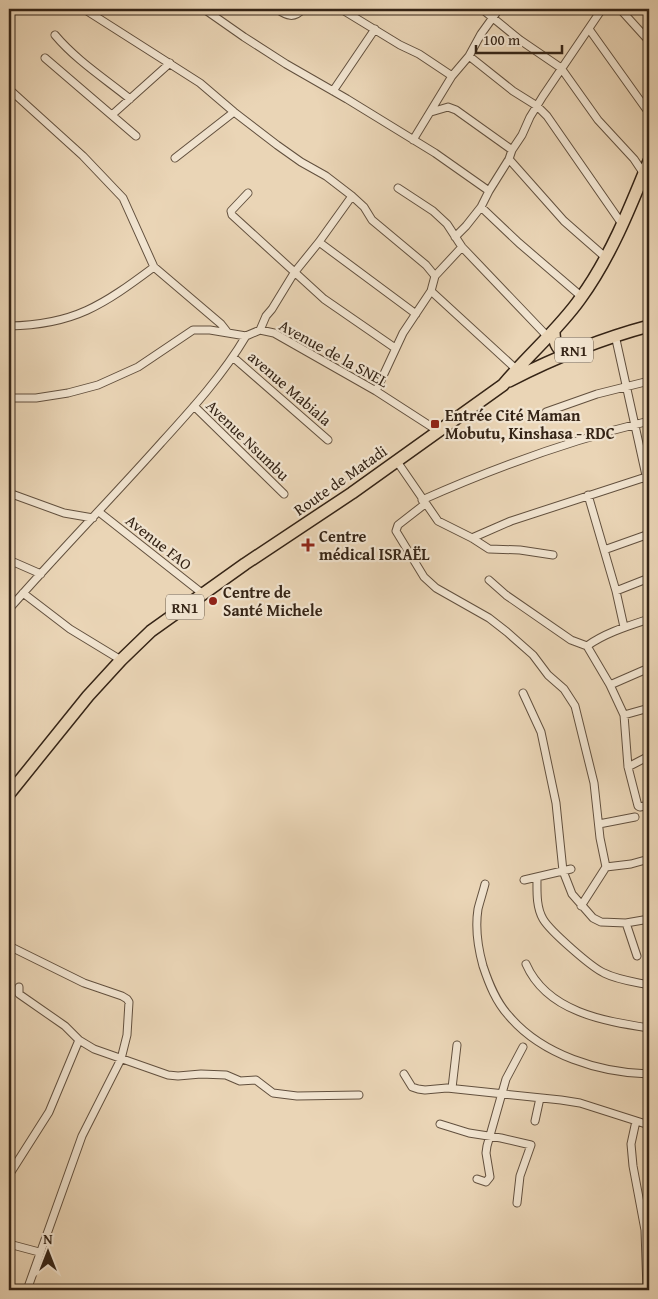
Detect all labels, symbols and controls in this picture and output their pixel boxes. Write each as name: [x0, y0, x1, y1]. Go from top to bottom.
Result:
scale bar: [476, 22, 562, 54]
text: 100 m: [483, 29, 521, 50]
street label: Avenue de la SNEL: [275, 313, 393, 393]
road number: RN1: [555, 338, 593, 362]
street label: avenue Mabiala: [243, 345, 338, 432]
street label: Avenue Nsumbu: [201, 394, 295, 486]
place label: Entrée Cité Maman Mobutu, Kinshasa - RDC: [445, 403, 615, 445]
marker: Entrée Cité Maman Mobutu, Kinshasa - RDC: [429, 418, 441, 430]
street label: Route de Matadi: [288, 439, 392, 521]
street label: Avenue FAO: [121, 508, 198, 576]
place label: Centre médical ISRAËL: [319, 524, 430, 566]
marker: Centre médical ISRAËL: [301, 538, 315, 552]
place label: Centre de Santé Michele: [223, 580, 323, 622]
road number: RN1: [166, 594, 204, 620]
marker: Centre de Santé Michele: [207, 595, 219, 607]
north arrow: [22, 1226, 72, 1276]
text: N: [43, 1229, 53, 1249]

